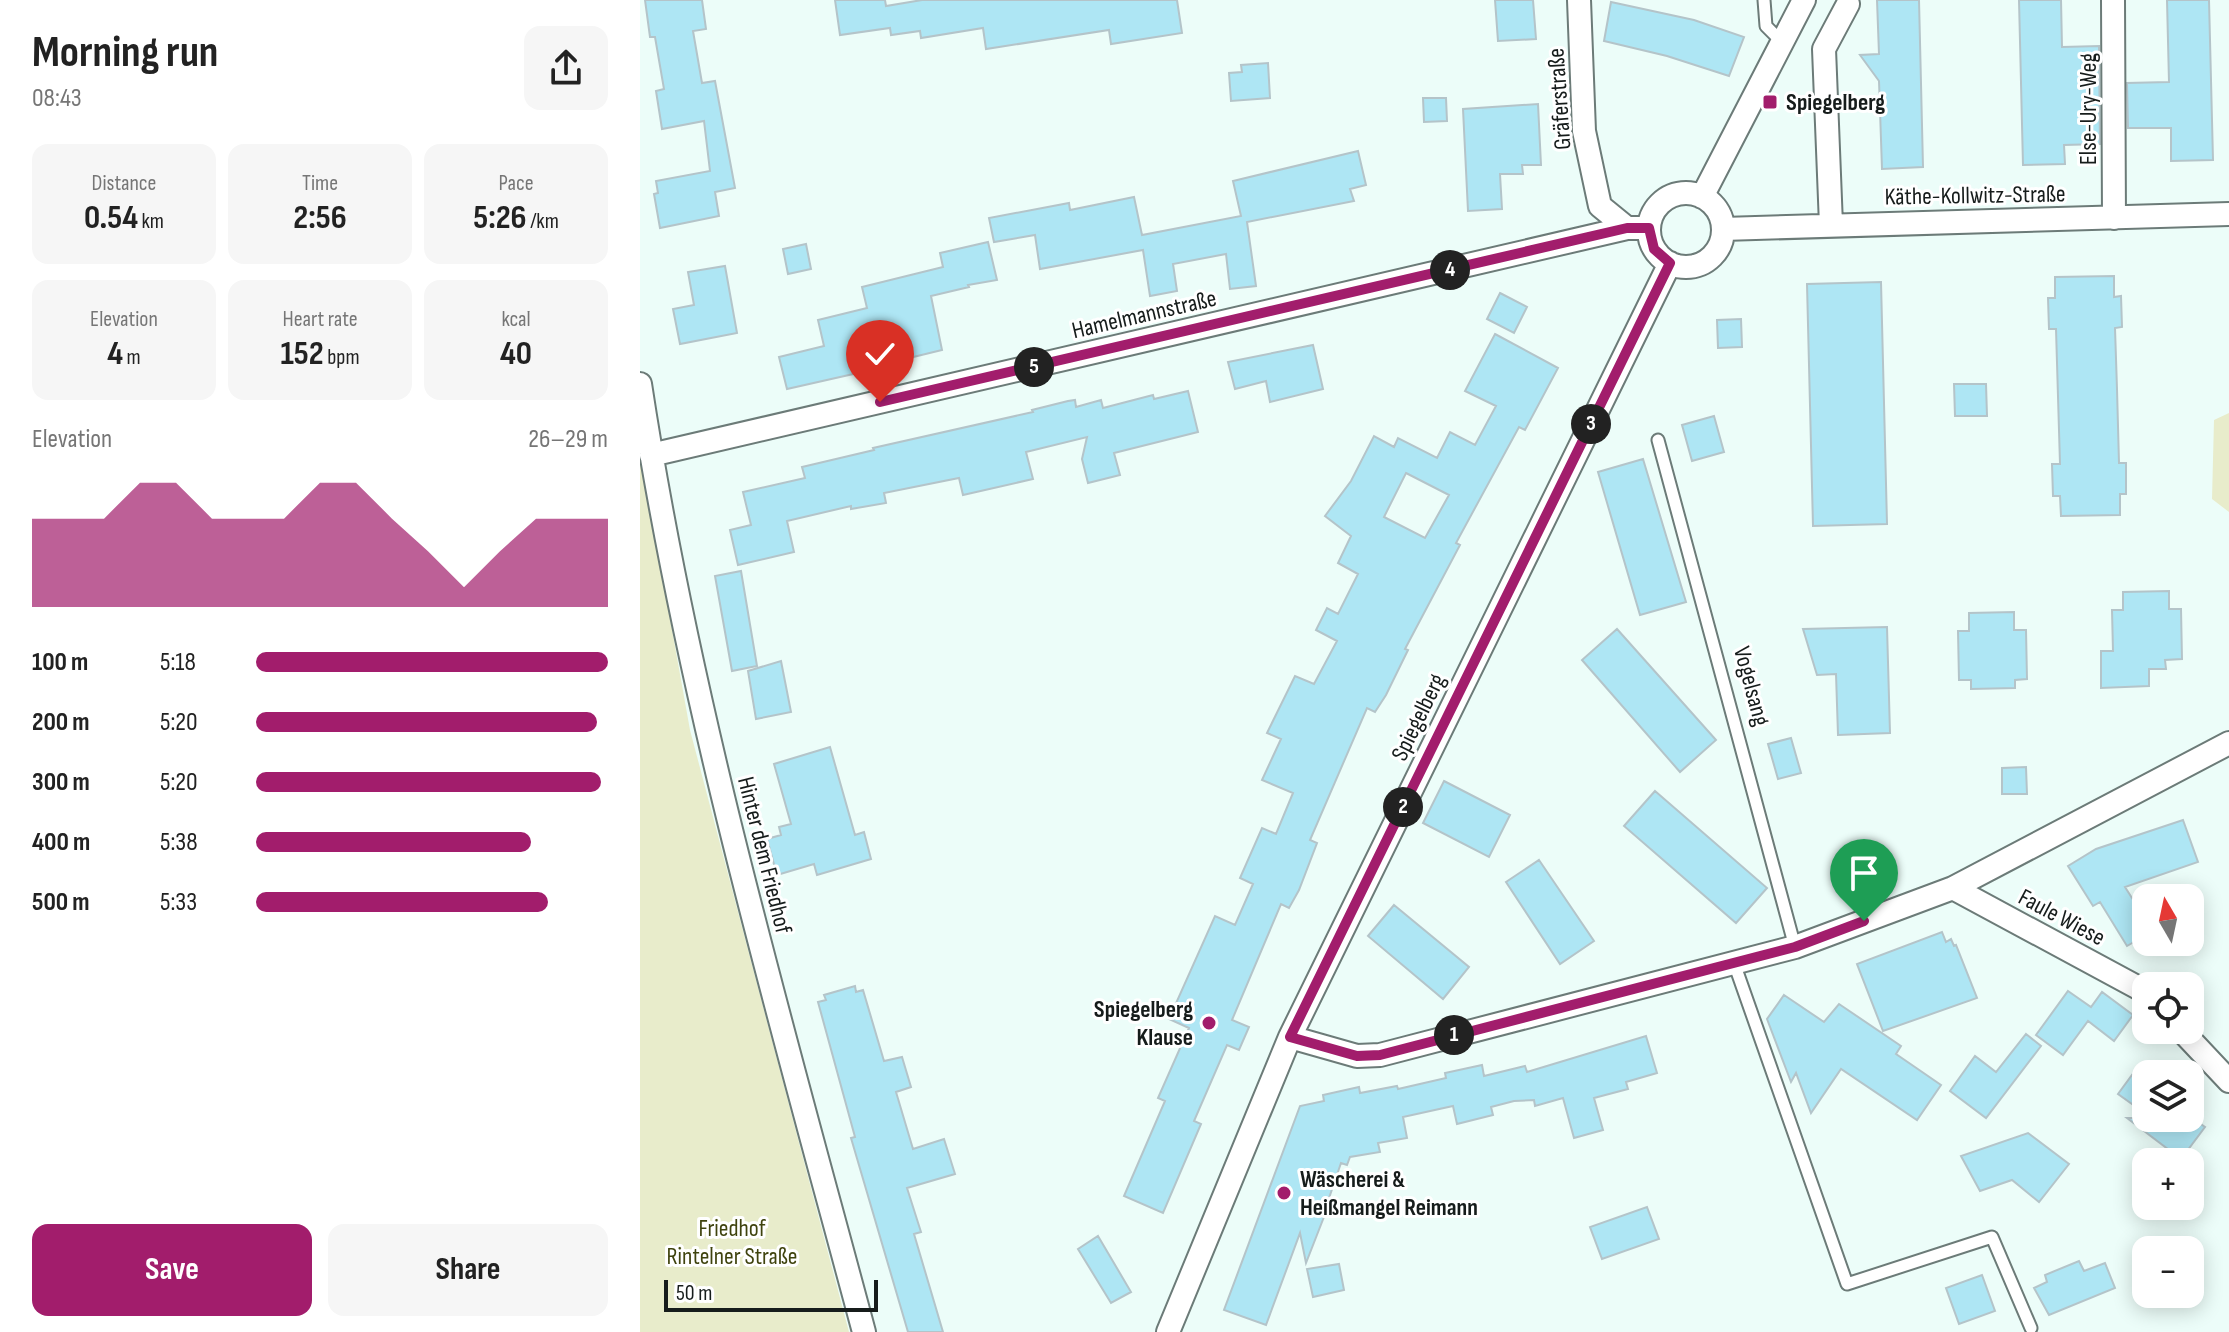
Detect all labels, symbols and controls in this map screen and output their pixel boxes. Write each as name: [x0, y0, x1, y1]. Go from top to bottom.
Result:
text: Morning run: [32, 26, 218, 79]
button: share: [524, 26, 608, 110]
street label: Gräferstraße: [1541, 47, 1578, 151]
street label: Else-Ury-Weg: [2074, 53, 2103, 165]
text: 08:43: [32, 83, 82, 114]
place label: Spiegelberg: [1786, 88, 1885, 117]
marker: Spiegelberg: [1761, 93, 1779, 111]
text: Distance: [92, 170, 156, 197]
text: Time: [302, 170, 338, 197]
text: Pace: [498, 170, 534, 197]
street label: Käthe-Kollwitz-Straße: [1884, 179, 2066, 212]
text: 0.54: [84, 197, 138, 238]
text: 2:56: [293, 197, 347, 238]
text: 5:26: [473, 197, 527, 238]
text: km: [138, 208, 164, 235]
text: /km: [527, 208, 559, 235]
pin: 4: [1430, 250, 1470, 290]
text: 4: [1445, 256, 1455, 283]
street label: Hamelmannstraße: [1069, 284, 1219, 345]
text: Elevation: [90, 306, 158, 333]
text: Heart rate: [282, 306, 358, 333]
text: kcal: [501, 306, 531, 333]
pin: [846, 320, 914, 402]
icon: check: [858, 332, 902, 376]
text: 4: [107, 333, 123, 374]
text: 152: [280, 333, 324, 374]
text: 40: [500, 333, 532, 374]
text: m: [123, 344, 141, 371]
text: bpm: [324, 344, 360, 371]
pin: 5: [1014, 347, 1054, 387]
text: 5: [1029, 353, 1039, 380]
pin: 3: [1571, 404, 1611, 444]
text: 3: [1586, 410, 1596, 437]
text: Elevation: [32, 424, 112, 455]
text: 26–29 m: [528, 424, 608, 455]
street label: Vogelsang: [1727, 643, 1776, 729]
text: 100 m: [32, 647, 88, 678]
text: 5:18: [160, 647, 196, 678]
street label: Spiegelberg: [1385, 669, 1452, 766]
text: 200 m: [32, 707, 89, 738]
text: 5:20: [160, 707, 198, 738]
text: 300 m: [32, 767, 90, 798]
text: 5:20: [160, 767, 198, 798]
street label: Hinter dem Friedhof: [731, 774, 798, 938]
pin: 2: [1383, 787, 1423, 827]
text: 2: [1398, 793, 1408, 820]
text: 400 m: [32, 827, 90, 858]
text: 5:38: [160, 827, 198, 858]
pin: [1830, 839, 1898, 921]
icon: arrive: [1842, 851, 1886, 895]
street label: Faule Wiese: [2014, 883, 2110, 952]
north arrow: [2132, 884, 2204, 956]
map controls: [2132, 884, 2204, 1308]
text: 500 m: [32, 887, 89, 918]
text: 5:33: [160, 887, 197, 918]
button: locate: [2132, 972, 2204, 1044]
place label: Spiegelberg Klause: [1094, 995, 1193, 1052]
marker: Spiegelberg Klause: [1200, 1014, 1218, 1032]
pin: 1: [1434, 1015, 1474, 1055]
text: 1: [1450, 1021, 1458, 1048]
button: layers: [2132, 1060, 2204, 1132]
button: +: [2132, 1148, 2204, 1220]
place label: Wäscherei & Heißmangel Reimann: [1300, 1165, 1478, 1222]
marker: Wäscherei & Heißmangel Reimann: [1275, 1184, 1293, 1202]
park label: Friedhof Rintelner Straße: [667, 1214, 797, 1271]
button: Save: [32, 1224, 312, 1316]
button: Share: [328, 1224, 608, 1316]
button: −: [2132, 1236, 2204, 1308]
scale bar: [664, 1276, 878, 1312]
text: 50 m: [676, 1280, 712, 1307]

